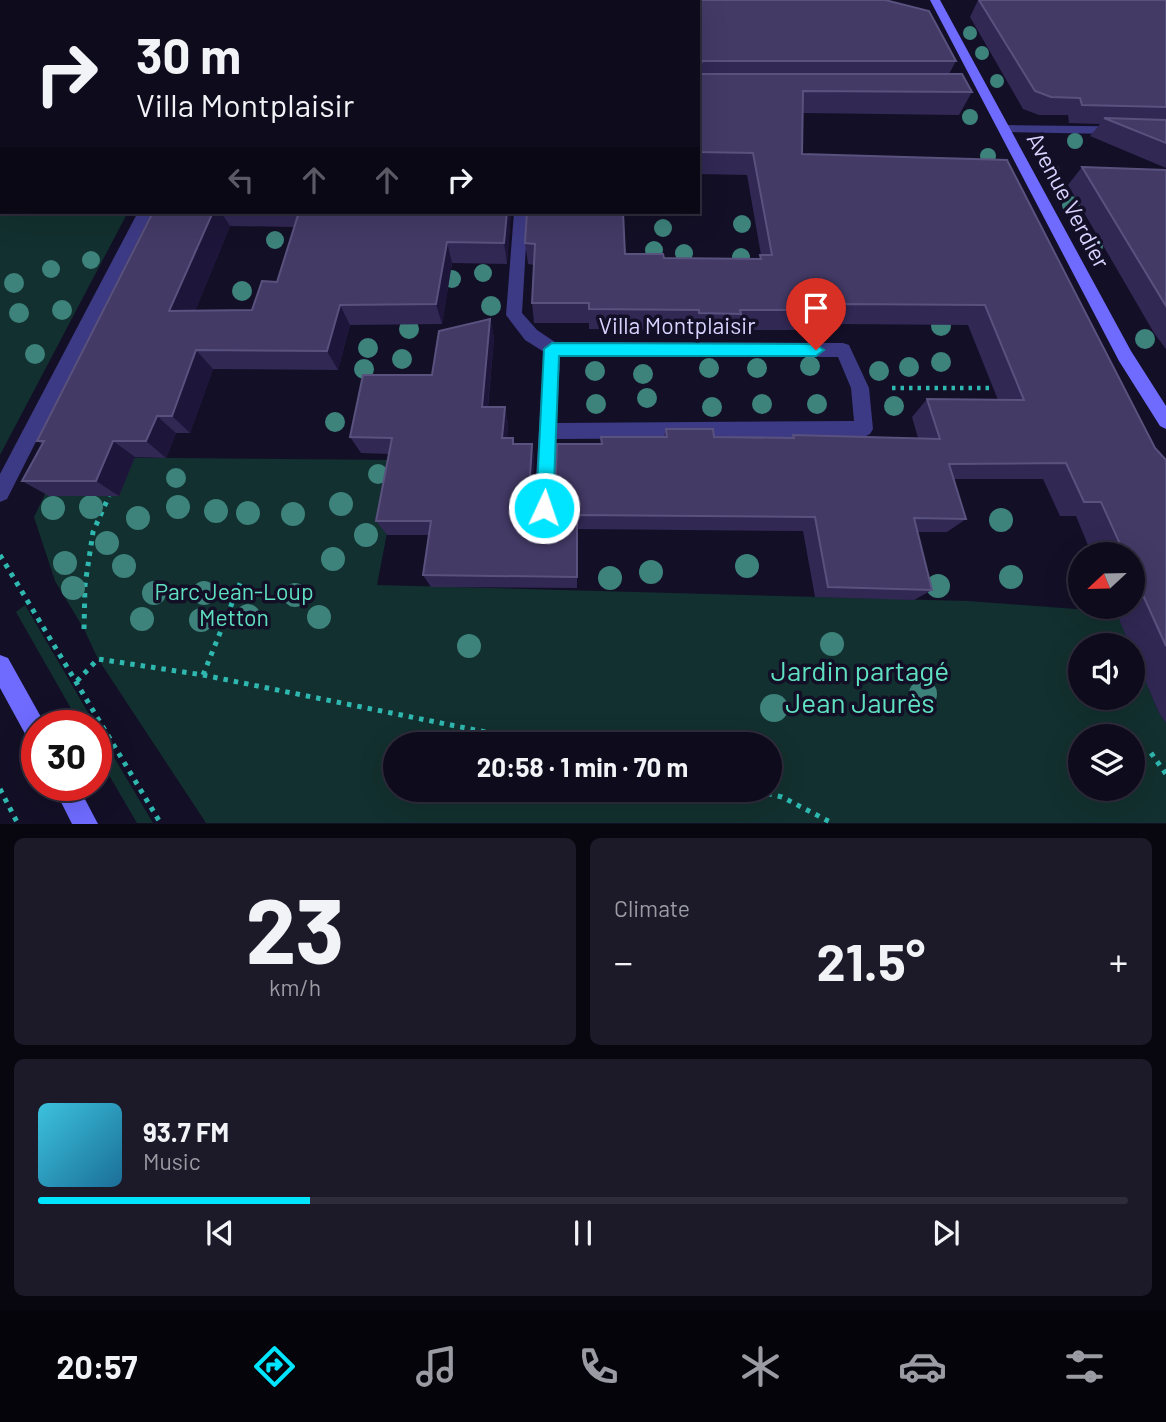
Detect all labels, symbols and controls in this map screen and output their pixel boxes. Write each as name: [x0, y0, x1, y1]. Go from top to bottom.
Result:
text: 30 m: [136, 25, 241, 84]
icon: right: [21, 28, 112, 119]
text: Villa Montplaisir: [136, 85, 354, 123]
street label: Avenue Verdier: [1022, 127, 1117, 273]
icon: left: [222, 161, 260, 199]
icon: ahead: [295, 161, 333, 199]
icon: ahead: [368, 161, 406, 199]
icon: right: [441, 161, 479, 199]
pin: [786, 278, 846, 350]
icon: arrive: [797, 289, 835, 327]
street label: Villa Montplaisir: [599, 311, 756, 339]
position arrow: [507, 471, 581, 545]
north arrow: [1068, 542, 1144, 620]
map controls: [1068, 542, 1145, 801]
park label: Parc Jean-Loup Metton: [154, 577, 314, 631]
button: sound: [1068, 633, 1145, 710]
park label: Jardin partagé Jean Jaurès: [771, 653, 949, 719]
speed limit sign: 30: [21, 710, 112, 801]
button: layers: [1068, 724, 1145, 801]
text: 20:58 · 1 min · 70 m: [477, 751, 688, 782]
text: 23: [246, 873, 344, 982]
text: Climate: [614, 894, 690, 922]
text: 21.5°: [817, 929, 925, 991]
text: −: [614, 938, 633, 984]
text: +: [1109, 938, 1128, 984]
text: km/h: [269, 973, 321, 1001]
text: 93.7 FM: [143, 1116, 229, 1147]
text: Music: [143, 1147, 201, 1175]
icon: previous: [201, 1214, 239, 1252]
icon: pause: [564, 1214, 602, 1252]
icon: next: [927, 1214, 965, 1252]
icon: directions: [250, 1342, 299, 1391]
icon: music: [412, 1342, 461, 1391]
icon: phone: [574, 1342, 623, 1391]
icon: climate: [736, 1342, 785, 1391]
icon: car: [898, 1342, 947, 1391]
icon: filters: [1060, 1342, 1109, 1391]
text: 20:57: [57, 1347, 137, 1385]

